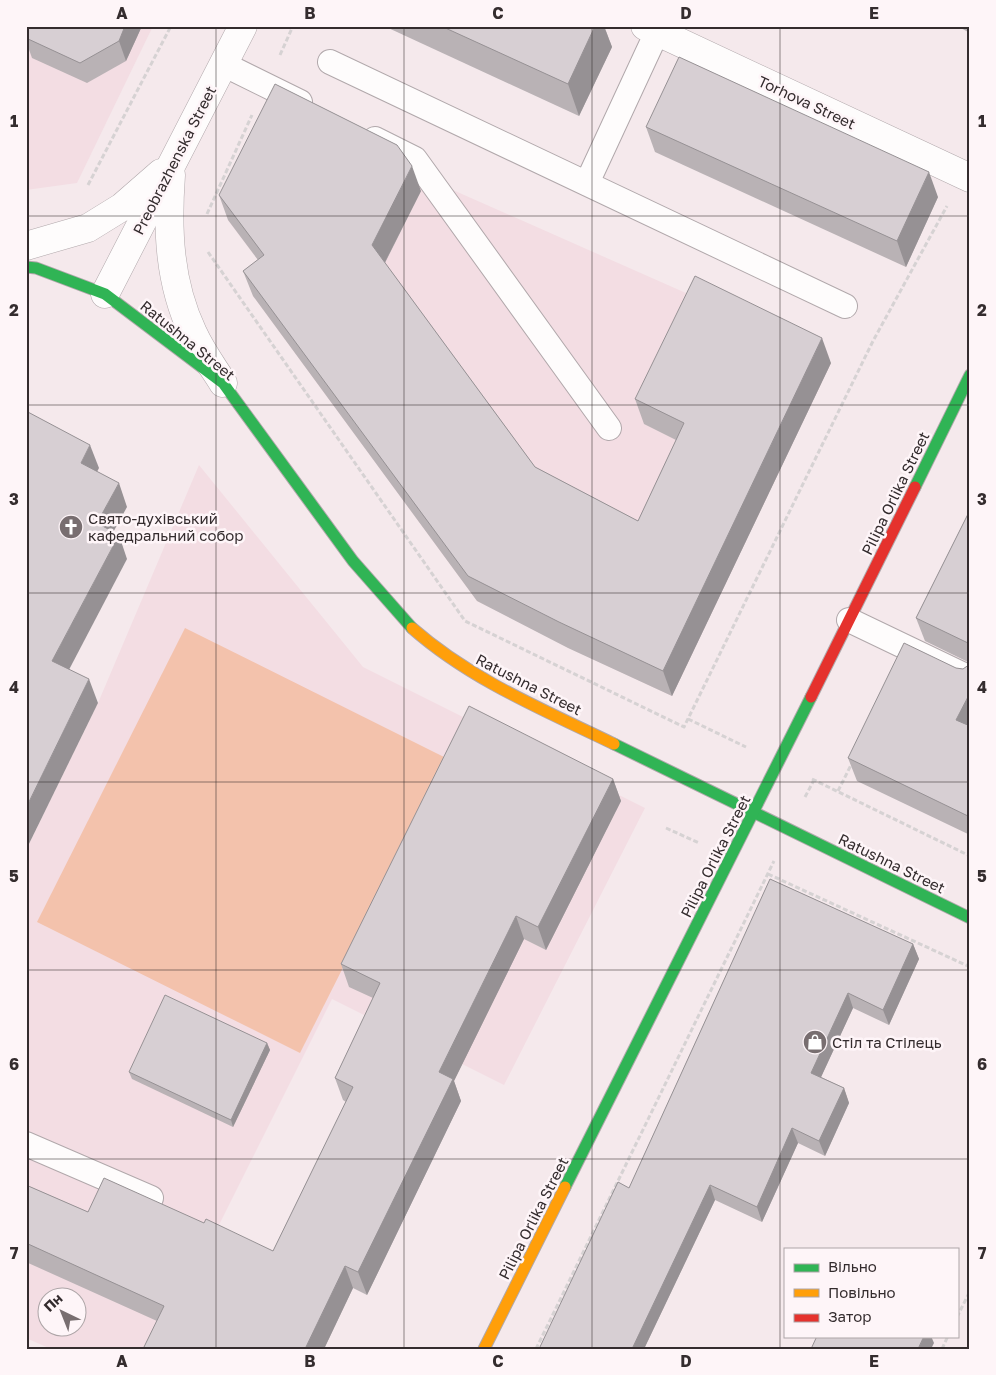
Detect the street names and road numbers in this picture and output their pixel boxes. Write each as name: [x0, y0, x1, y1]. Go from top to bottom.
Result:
street label: Torhova Street: [755, 72, 859, 132]
street label: Preobrazhenska Street: [129, 83, 219, 237]
street label: Ratushna Street: [137, 296, 239, 384]
street label: Pilipa Orlika Street: [857, 428, 933, 558]
street label: Ratushna Street: [473, 650, 585, 718]
street label: Pilipa Orlika Street: [676, 792, 754, 920]
street label: Ratushna Street: [836, 829, 948, 897]
street label: Pilipa Orlika Street: [494, 1154, 572, 1282]

